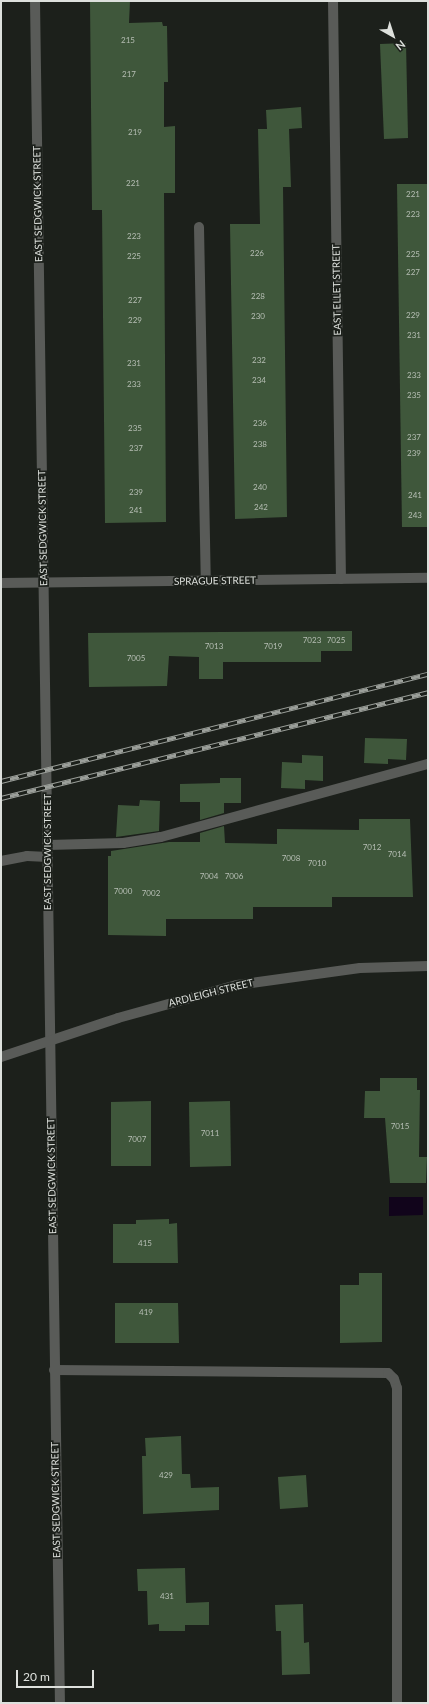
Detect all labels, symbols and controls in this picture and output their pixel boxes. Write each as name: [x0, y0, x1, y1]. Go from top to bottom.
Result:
north arrow: [373, 16, 413, 56]
house number: 215: [121, 36, 135, 46]
text: N: [393, 38, 408, 53]
house number: 217: [122, 70, 136, 80]
house number: 219: [128, 128, 142, 138]
street label: EAST SEDGWICK STREET: [31, 146, 45, 262]
house number: 221: [126, 179, 140, 189]
house number: 221: [406, 190, 420, 200]
house number: 223: [406, 210, 420, 220]
house number: 223: [127, 232, 141, 242]
street label: EAST ELLET STREET: [330, 244, 344, 336]
house number: 226: [250, 249, 264, 259]
house number: 225: [406, 250, 420, 260]
house number: 225: [127, 252, 141, 262]
house number: 227: [406, 268, 420, 278]
house number: 228: [251, 292, 265, 302]
house number: 227: [128, 296, 142, 306]
house number: 229: [406, 311, 420, 321]
house number: 230: [251, 312, 265, 322]
house number: 229: [128, 316, 142, 326]
house number: 231: [407, 331, 421, 341]
house number: 232: [252, 356, 266, 366]
house number: 231: [127, 359, 141, 369]
house number: 233: [407, 371, 421, 381]
house number: 234: [252, 376, 266, 386]
house number: 233: [127, 380, 141, 390]
house number: 235: [407, 391, 421, 401]
house number: 236: [253, 419, 267, 429]
house number: 235: [128, 424, 142, 434]
house number: 237: [407, 433, 421, 443]
house number: 238: [253, 440, 267, 450]
house number: 237: [129, 444, 143, 454]
house number: 239: [407, 449, 421, 459]
street label: EAST SEDGWICK STREET: [36, 470, 50, 586]
house number: 240: [253, 483, 267, 493]
house number: 239: [129, 488, 143, 498]
house number: 241: [408, 491, 422, 501]
house number: 242: [254, 503, 268, 513]
house number: 241: [129, 506, 143, 516]
house number: 243: [408, 511, 422, 521]
street label: SPRAGUE STREET: [174, 574, 256, 588]
house number: 7023: [303, 636, 321, 646]
house number: 7025: [327, 636, 345, 646]
house number: 7013: [205, 642, 223, 652]
house number: 7019: [264, 642, 282, 652]
house number: 7005: [127, 654, 145, 664]
street label: EAST SEDGWICK STREET: [42, 794, 54, 910]
house number: 7012: [363, 843, 381, 853]
house number: 7014: [388, 850, 406, 860]
house number: 7008: [282, 854, 300, 864]
house number: 7010: [308, 859, 326, 869]
house number: 7004: [200, 872, 218, 882]
house number: 7006: [225, 872, 243, 882]
house number: 7000: [114, 887, 132, 897]
house number: 7002: [142, 889, 160, 899]
street label: ARDLEIGH STREET: [167, 977, 255, 1009]
street label: EAST SEDGWICK STREET: [45, 1118, 59, 1234]
house number: 7015: [391, 1122, 409, 1132]
house number: 7011: [201, 1129, 219, 1139]
house number: 7007: [128, 1135, 146, 1145]
house number: 415: [138, 1239, 152, 1249]
house number: 419: [139, 1308, 153, 1318]
street label: EAST SEDGWICK STREET: [49, 1442, 63, 1558]
house number: 429: [159, 1471, 173, 1481]
house number: 431: [160, 1592, 174, 1602]
scale bar: [18, 1662, 96, 1688]
text: 20 m: [23, 1669, 50, 1684]

